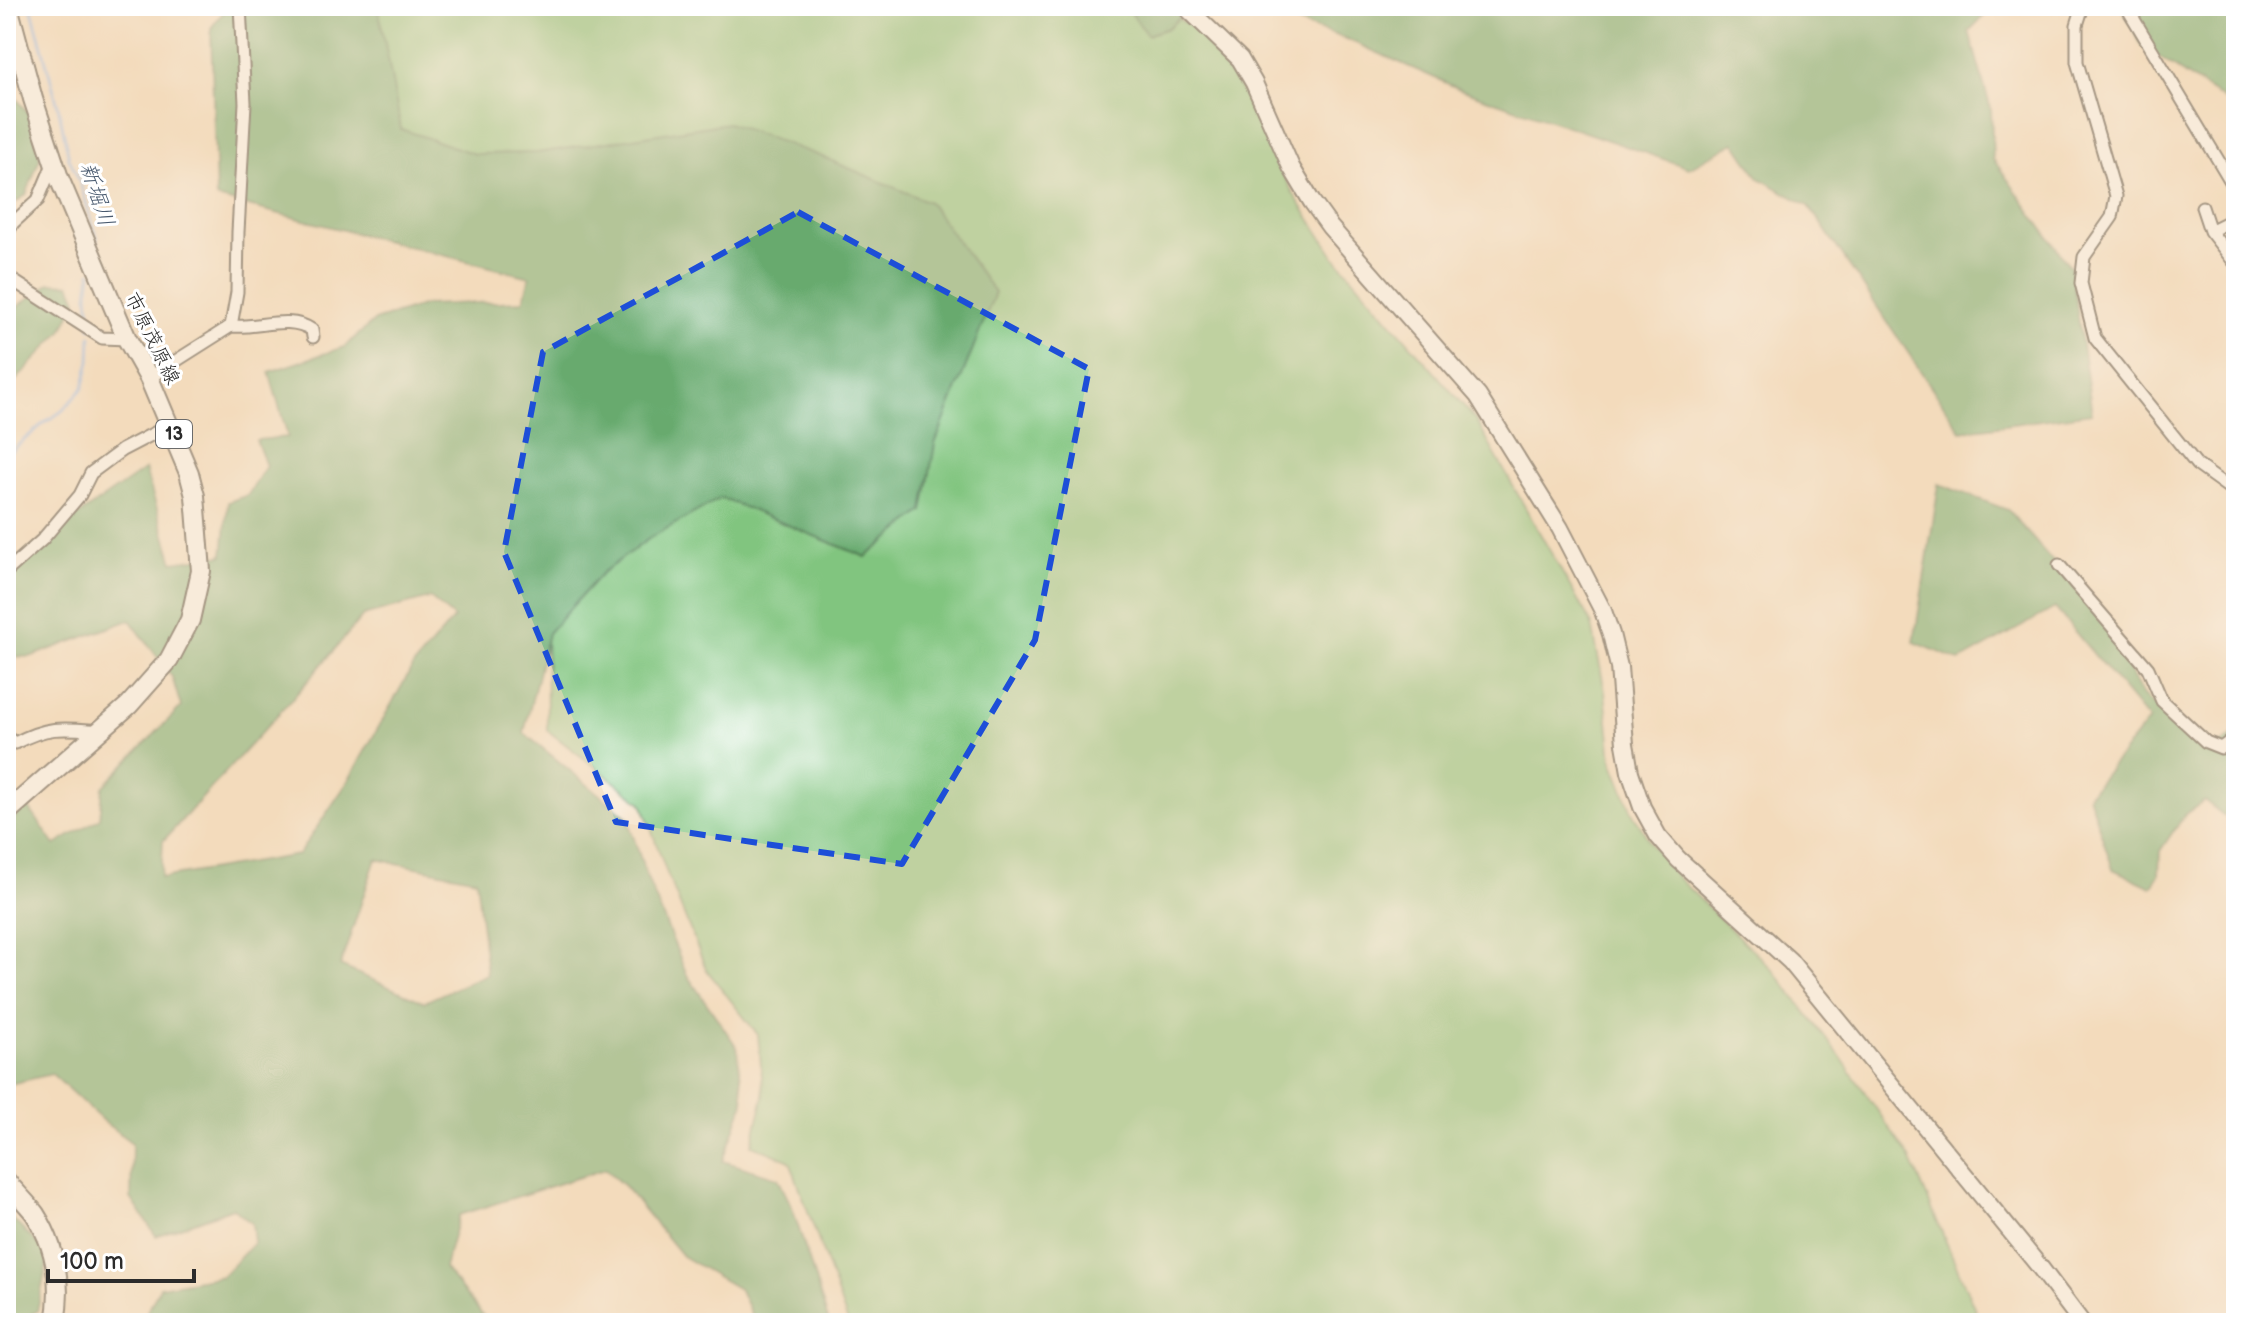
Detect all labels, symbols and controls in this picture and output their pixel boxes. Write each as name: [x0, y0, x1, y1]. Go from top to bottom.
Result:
water label: 新堀川: [74, 159, 120, 230]
street label: 市原茂原線: [119, 288, 185, 389]
road number: 13: [156, 420, 192, 448]
scale bar: [48, 1233, 194, 1283]
text: 100 m: [60, 1247, 124, 1276]

